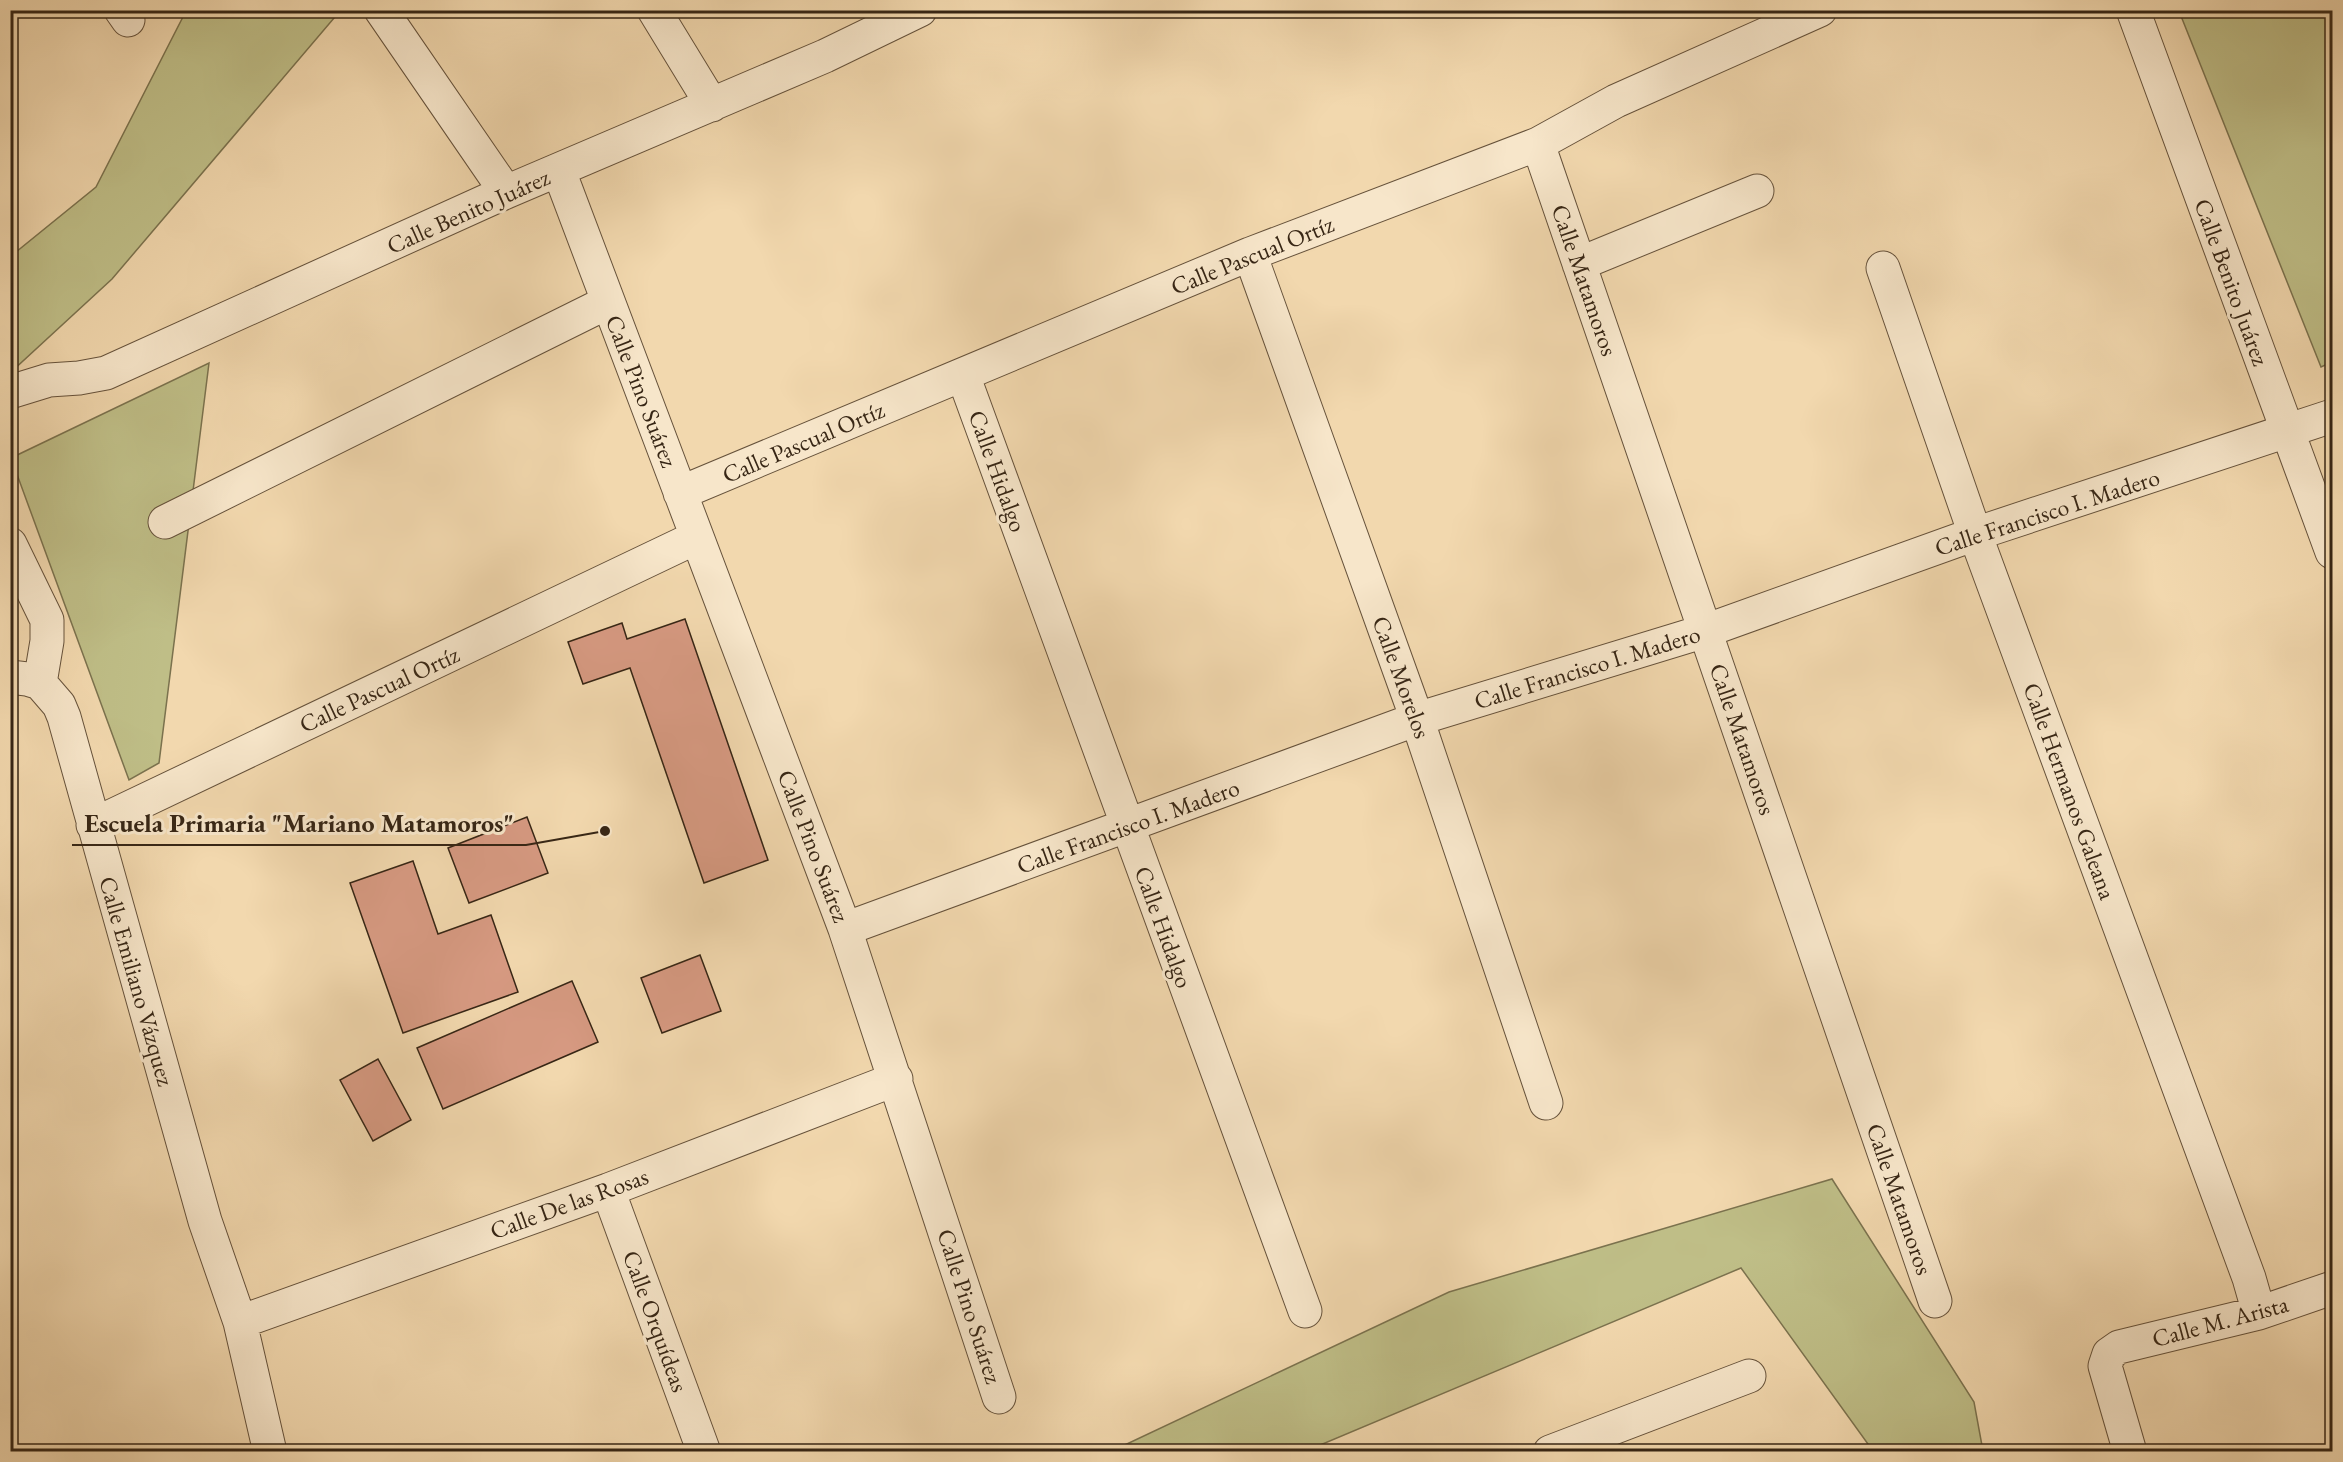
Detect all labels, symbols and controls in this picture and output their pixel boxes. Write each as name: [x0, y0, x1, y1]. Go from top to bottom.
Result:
street label: Calle Benito Juárez: [382, 161, 554, 261]
street label: Calle Benito Juárez: [2187, 194, 2277, 370]
street label: Calle Matamoros: [1545, 200, 1625, 360]
street label: Calle Pascual Ortíz: [1166, 208, 1338, 302]
street label: Calle Pino Suárez: [599, 310, 685, 472]
street label: Calle Pascual Ortíz: [717, 394, 889, 490]
street label: Calle Hidalgo: [962, 406, 1034, 536]
street label: Calle Francisco I. Madero: [1931, 461, 2164, 563]
street label: Calle Morelos: [1366, 612, 1438, 742]
street label: Calle Francisco I. Madero: [1470, 618, 1704, 716]
street label: Calle Pascual Ortíz: [294, 638, 464, 740]
street label: Calle Matamoros: [1703, 659, 1783, 819]
street label: Calle Hermanos Galeana: [2016, 678, 2124, 904]
street label: Calle Pino Suárez: [771, 765, 857, 927]
street label: Calle Francisco I. Madero: [1012, 771, 1244, 881]
callout: Escuela Primaria "Mariano Matamoros": [72, 801, 526, 845]
text: Escuela Primaria "Mariano Matamoros": [84, 806, 514, 840]
street label: Calle Hidalgo: [1128, 862, 1200, 992]
street label: Calle Emiliano Vázquez: [92, 873, 182, 1089]
street label: Calle Matamoros: [1860, 1119, 1940, 1279]
street label: Calle De las Rosas: [485, 1160, 653, 1246]
street label: Calle Pino Suárez: [930, 1225, 1010, 1387]
street label: Calle Orquídeas: [616, 1246, 696, 1396]
street label: Calle M. Arista: [2149, 1288, 2292, 1354]

